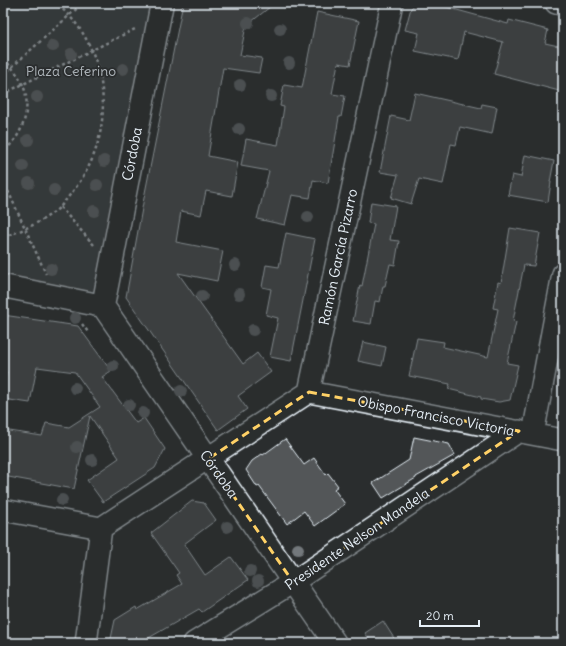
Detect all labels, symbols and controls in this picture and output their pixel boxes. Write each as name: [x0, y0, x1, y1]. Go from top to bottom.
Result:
park label: Plaza Ceferino: [26, 62, 116, 80]
street label: Córdoba: [118, 126, 146, 182]
street label: Ramón García Pizarro: [315, 187, 361, 327]
street label: Obispo Francisco Victoria: [356, 392, 516, 440]
street label: Córdoba: [196, 447, 242, 501]
street label: Presidente Nelson Mandela: [281, 484, 433, 594]
scale bar: [420, 602, 479, 628]
text: 20 m: [426, 608, 454, 623]

